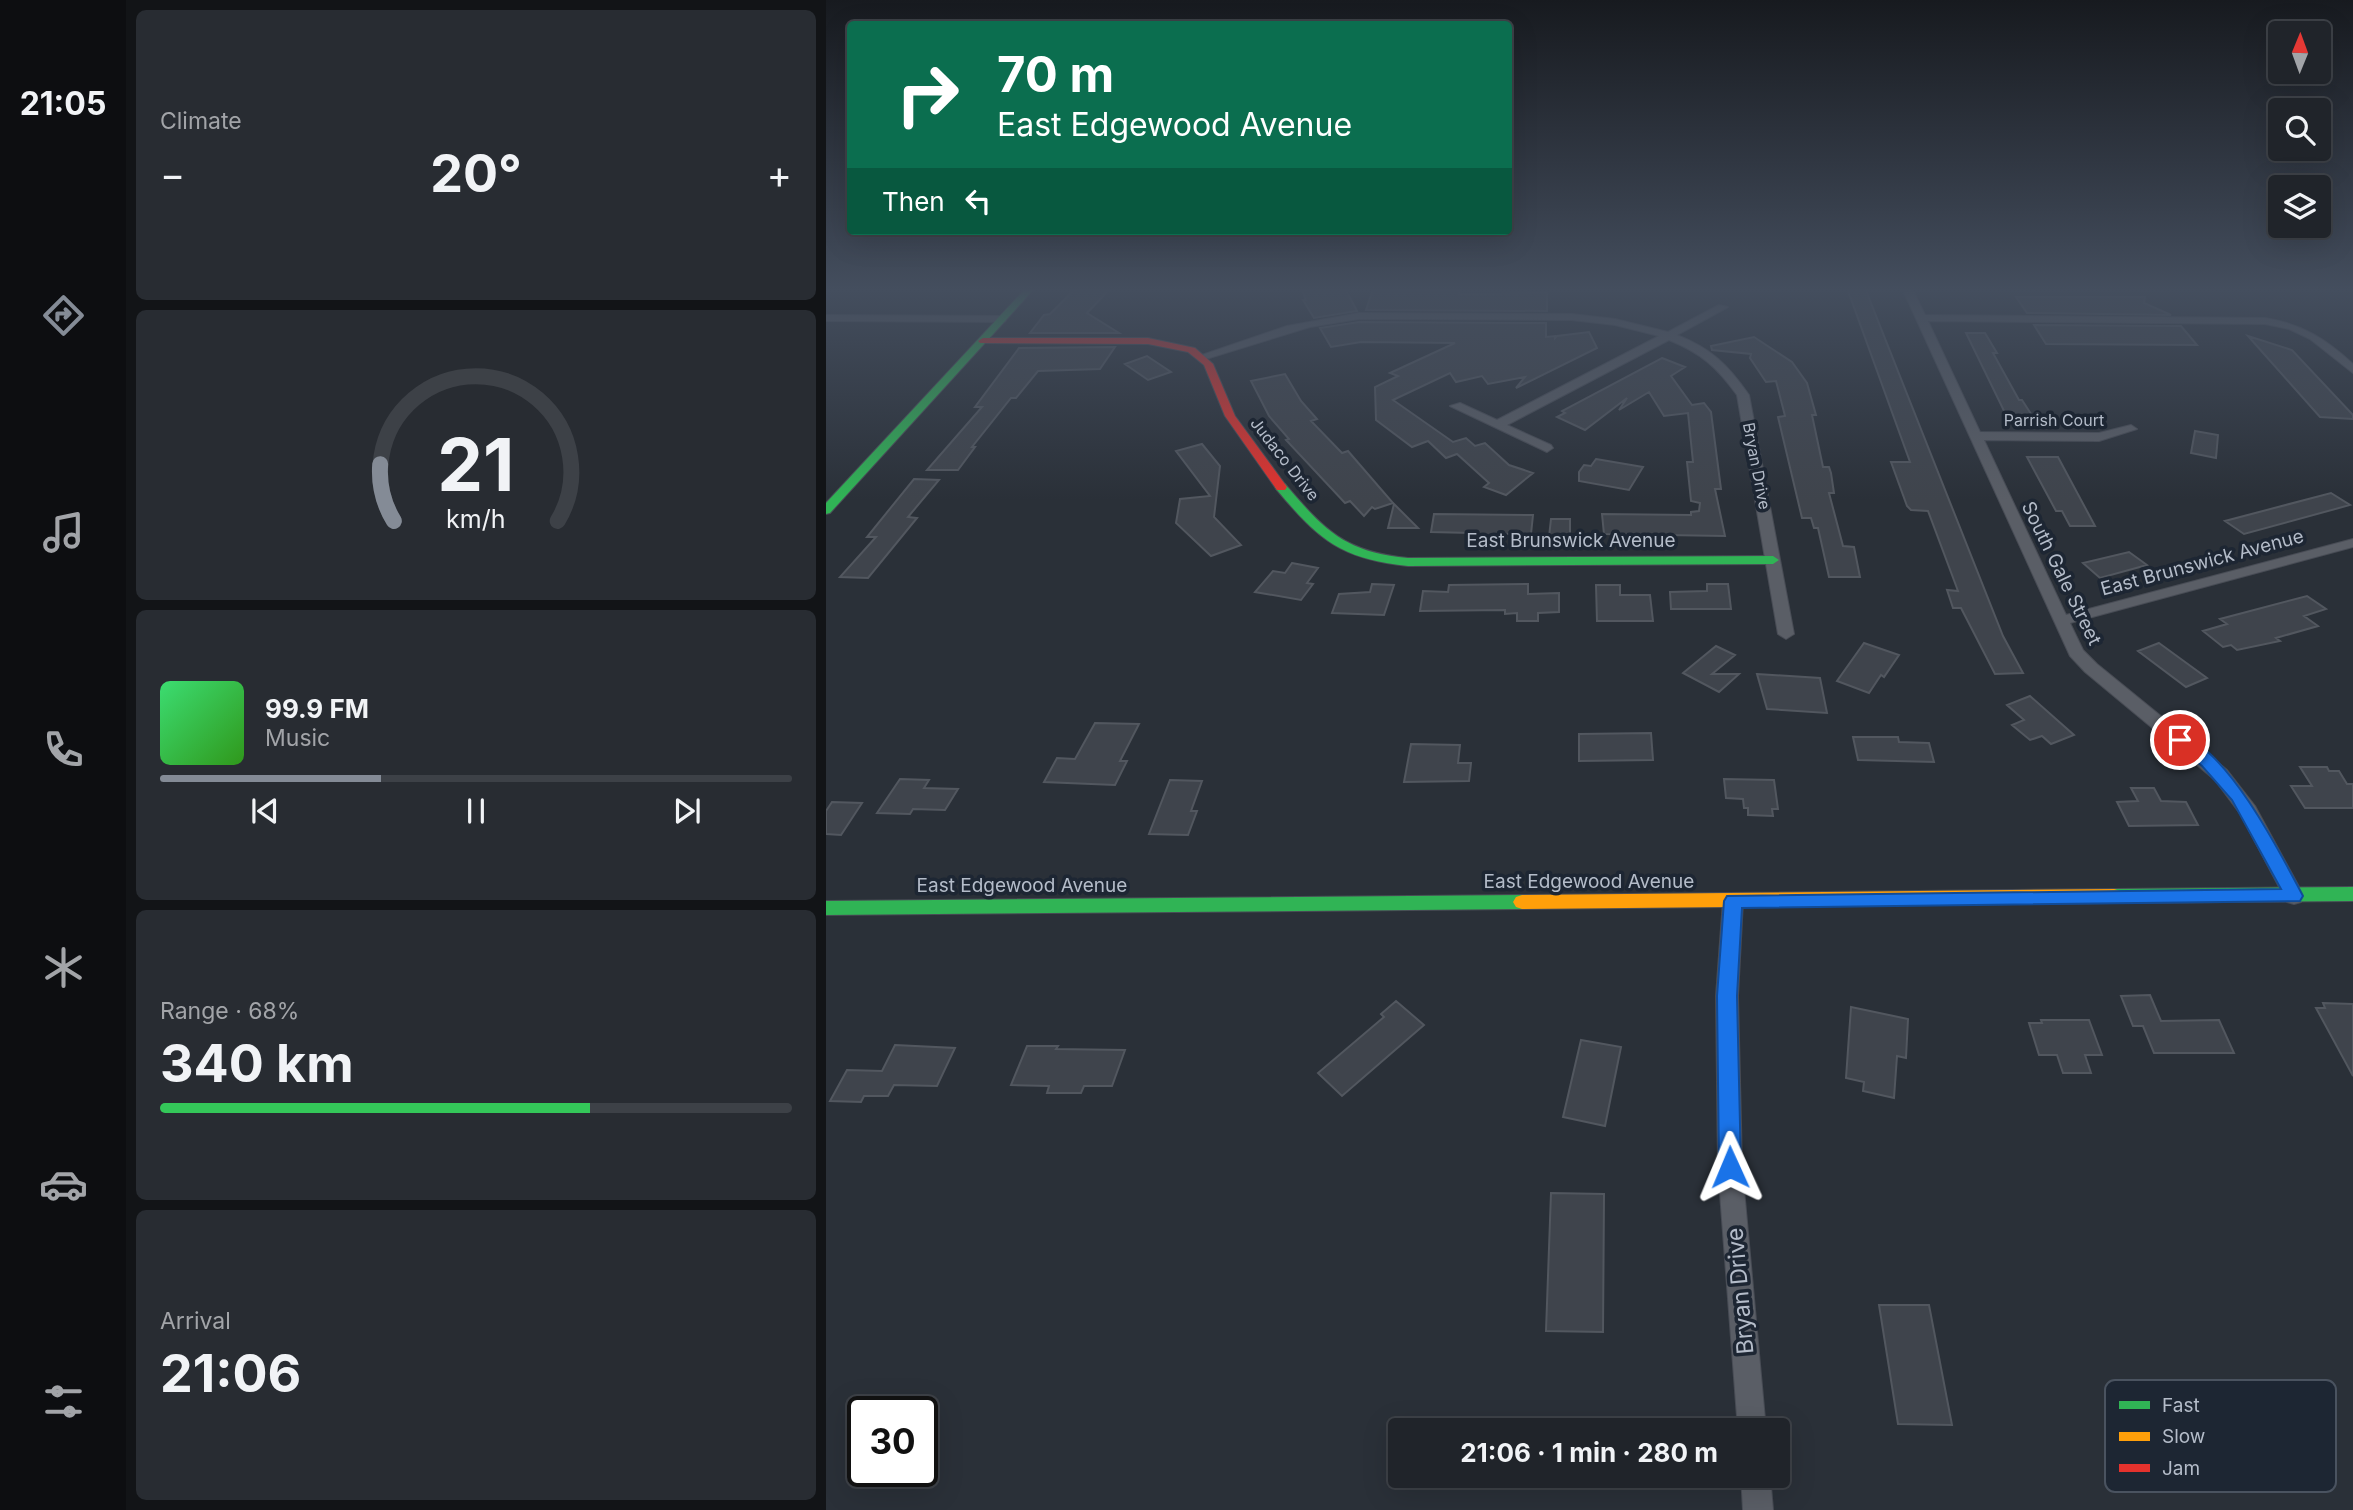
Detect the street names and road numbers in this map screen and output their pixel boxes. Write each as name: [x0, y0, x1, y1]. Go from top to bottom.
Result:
street label: Parrish Court: [2004, 410, 2104, 430]
street label: Judaco Drive: [1246, 413, 1324, 505]
street label: Bryan Drive: [1739, 421, 1775, 511]
street label: South Gale Street: [2017, 498, 2106, 649]
street label: East Brunswick Avenue: [2098, 524, 2306, 601]
street label: East Brunswick Avenue: [1466, 529, 1676, 552]
street label: East Edgewood Avenue: [1484, 870, 1694, 893]
street label: East Edgewood Avenue: [917, 874, 1127, 897]
street label: Bryan Drive: [1721, 1227, 1759, 1355]

